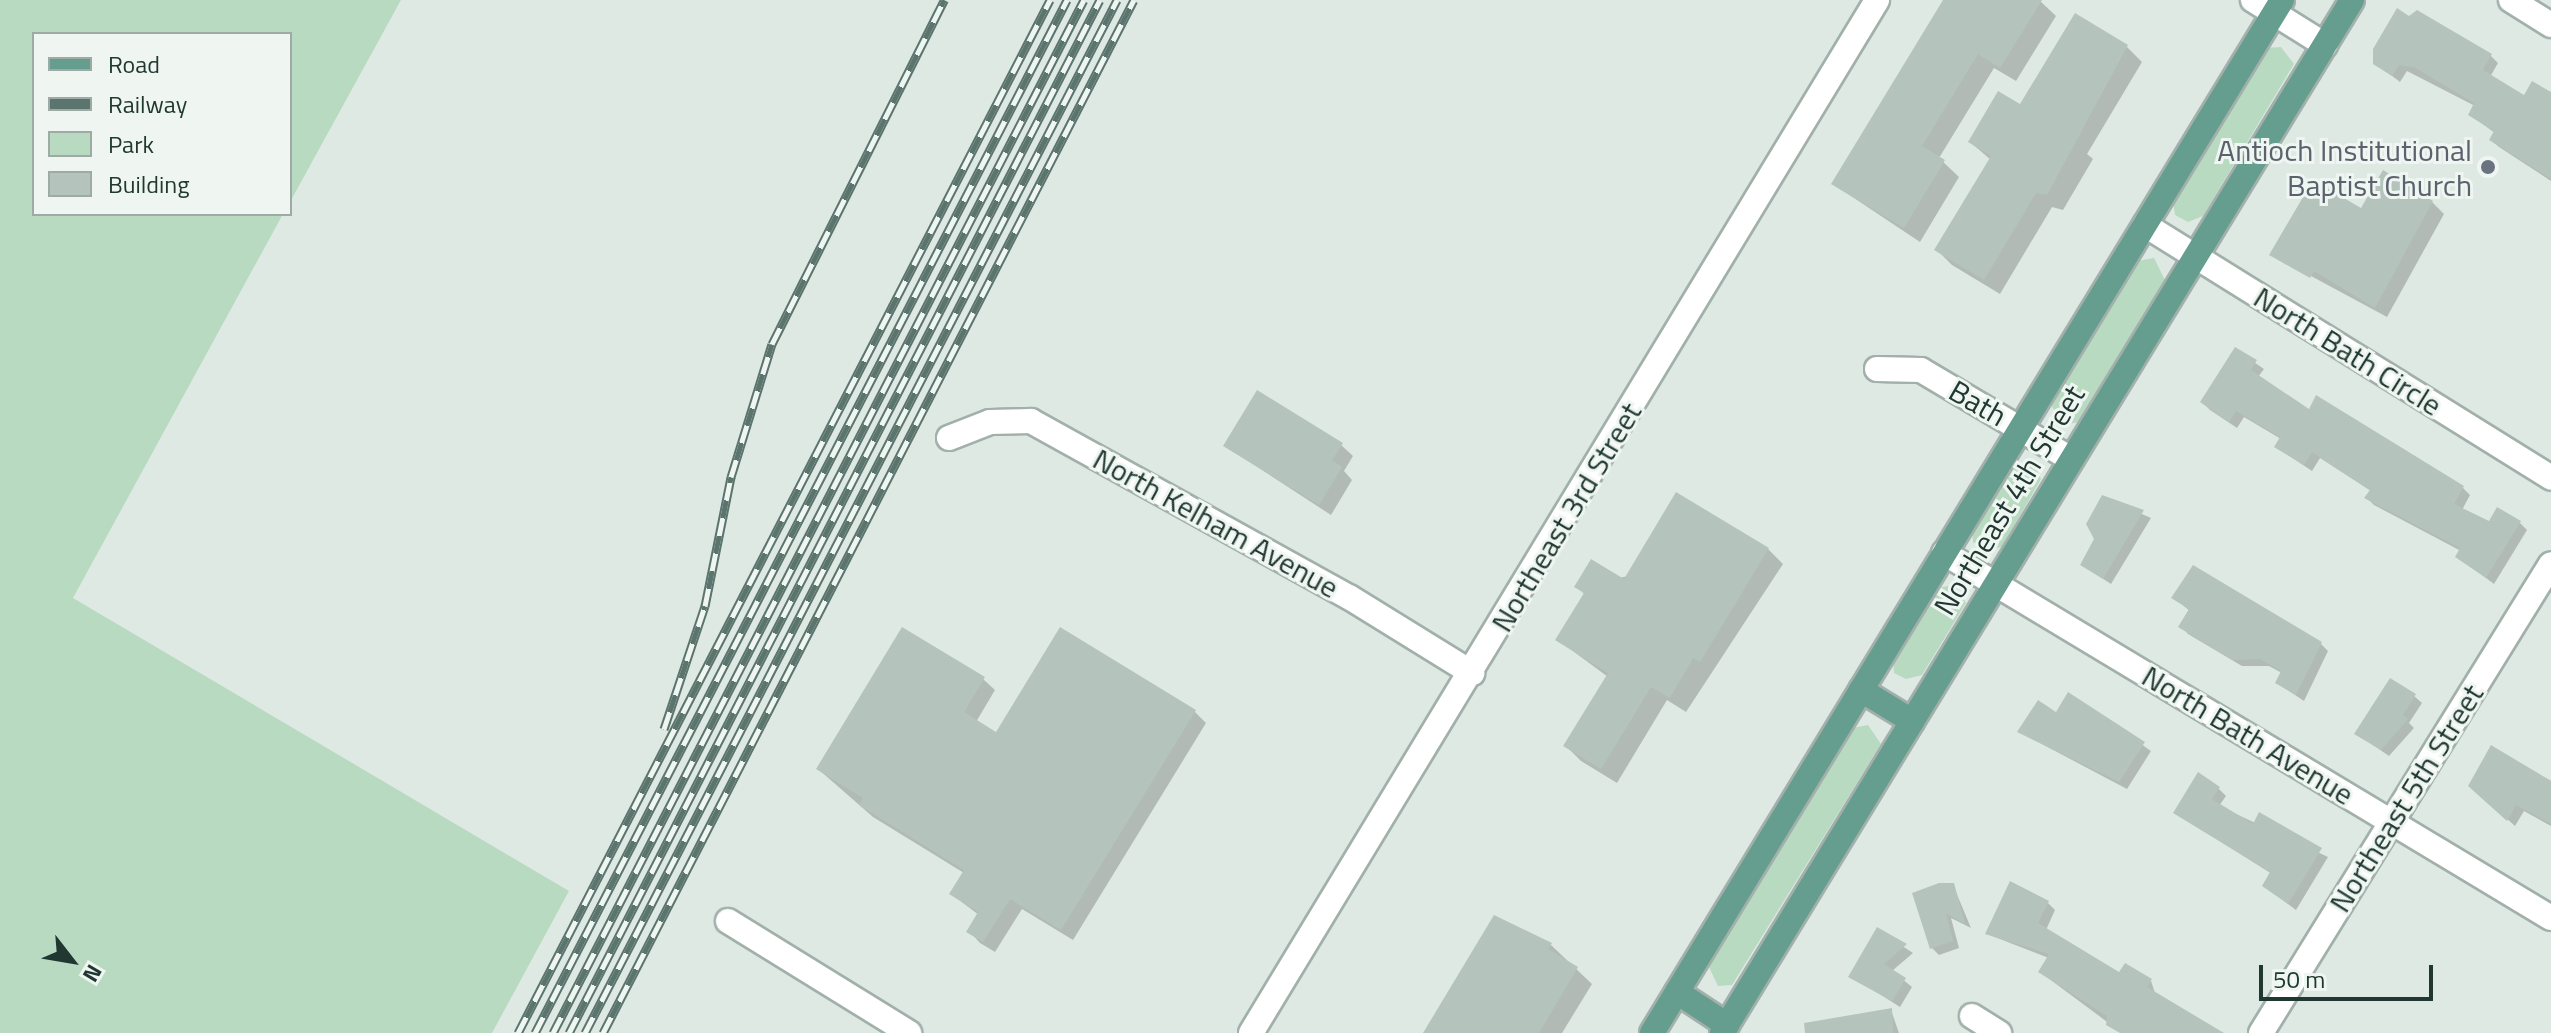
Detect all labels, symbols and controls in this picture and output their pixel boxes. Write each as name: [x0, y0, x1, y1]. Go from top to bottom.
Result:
legend: [32, 32, 292, 216]
text: Road: [108, 46, 160, 82]
text: Railway: [108, 86, 187, 122]
text: Park: [108, 126, 154, 162]
place label: Antioch Institutional Baptist Church: [2217, 132, 2472, 202]
marker: Antioch Institutional Baptist Church: [2479, 158, 2497, 176]
text: Building: [108, 166, 190, 202]
street label: North Bath Circle: [2248, 279, 2448, 423]
street label: Bath: [1943, 372, 2013, 434]
street label: Northeast 4th Street: [1926, 379, 2092, 621]
street label: Northeast 3rd Street: [1483, 396, 1649, 638]
street label: North Kelham Avenue: [1087, 441, 1345, 605]
street label: North Bath Avenue: [2136, 658, 2360, 812]
street label: Northeast 5th Street: [2321, 678, 2491, 918]
north arrow: [32, 921, 112, 1001]
scale bar: [2263, 949, 2437, 999]
text: N: [74, 958, 111, 989]
text: 50 m: [2273, 961, 2325, 997]

